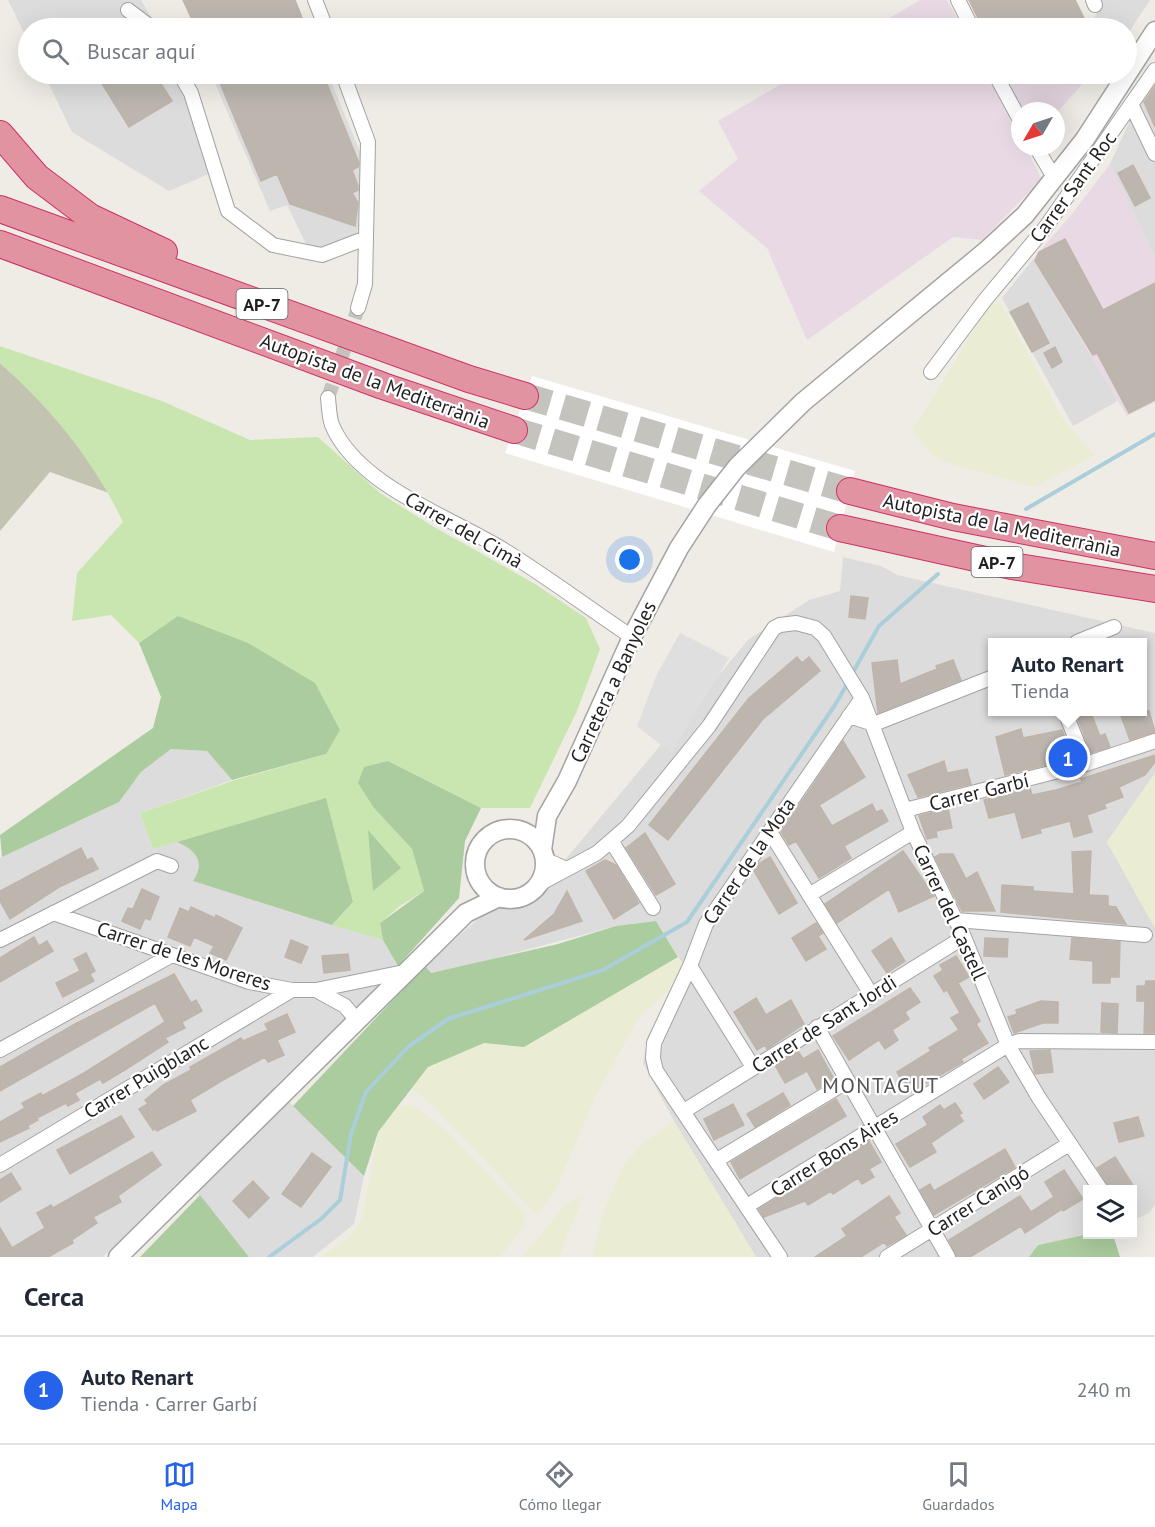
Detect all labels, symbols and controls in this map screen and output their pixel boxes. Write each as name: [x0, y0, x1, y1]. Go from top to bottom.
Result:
search box: [18, 18, 1137, 84]
icon: search: [39, 35, 72, 68]
text: Buscar aquí: [87, 37, 196, 65]
north arrow: [1011, 102, 1065, 156]
street label: Carrer Sant Roc: [1024, 126, 1122, 248]
road number: AP-7: [236, 289, 288, 319]
street label: Autopista de la Mediterrània: [257, 327, 493, 435]
street label: Carrer del Cimà: [400, 486, 528, 574]
street label: Autopista de la Mediterrània: [881, 487, 1123, 563]
your location: [615, 545, 644, 574]
road number: AP-7: [972, 547, 1022, 577]
street label: Carretera a Banyoles: [564, 597, 662, 767]
popup: [988, 638, 1147, 716]
text: Auto Renart: [1011, 650, 1124, 678]
text: Tienda: [1011, 678, 1070, 704]
pin: 1: [1048, 736, 1088, 780]
street label: Carrer Garbí: [926, 767, 1032, 817]
street label: Carrer de la Mota: [697, 793, 801, 929]
street label: Carrer del Castell: [907, 840, 993, 984]
street label: Carrer de les Moreres: [94, 916, 274, 996]
street label: Carrer de Sant Jordi: [747, 969, 901, 1079]
street label: Carrer Puigblanc: [79, 1030, 213, 1124]
district label: MONTAGUT: [822, 1072, 940, 1099]
street label: Carrer Bons Aires: [765, 1103, 903, 1203]
street label: Carrer Canigó: [922, 1159, 1034, 1243]
map controls: [1083, 1185, 1137, 1239]
button: layers: [1083, 1185, 1137, 1239]
text: Cerca: [24, 1280, 84, 1313]
text: Auto Renart: [81, 1363, 193, 1391]
text: 1: [38, 1377, 49, 1403]
text: 240 m: [1077, 1377, 1131, 1403]
text: Tienda · Carrer Garbí: [81, 1391, 257, 1417]
tab: Mapa: [161, 1458, 198, 1514]
tab: Cómo llegar: [519, 1458, 601, 1514]
tab: Guardados: [922, 1458, 994, 1514]

